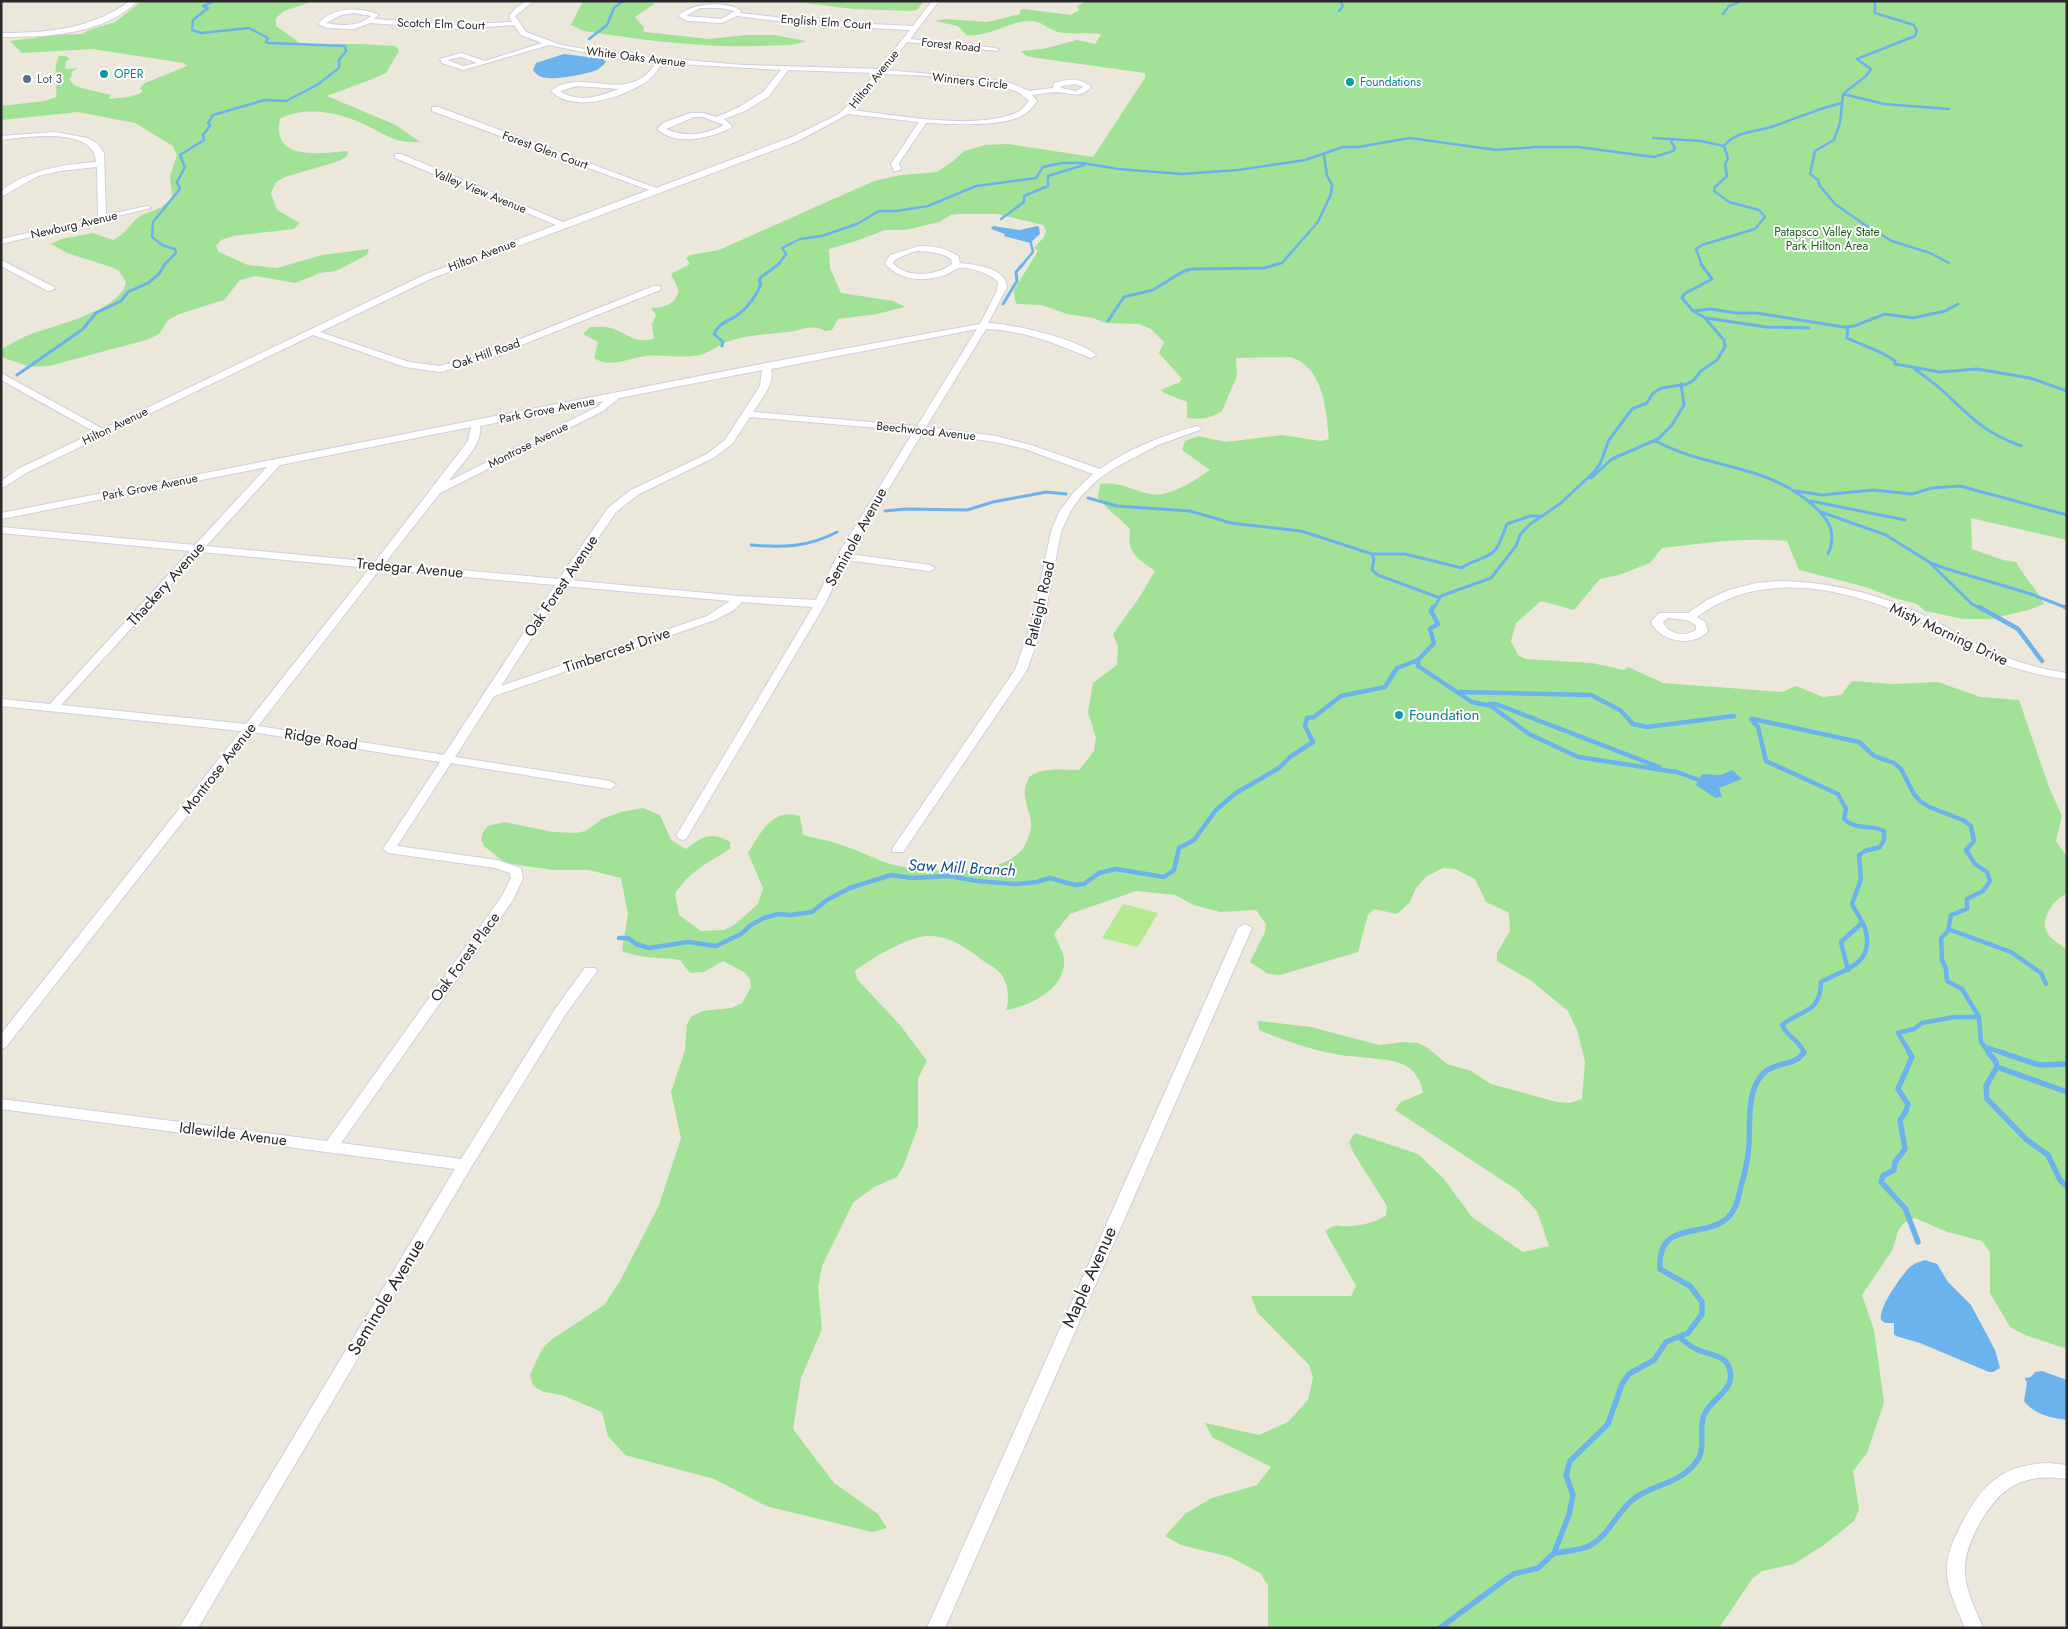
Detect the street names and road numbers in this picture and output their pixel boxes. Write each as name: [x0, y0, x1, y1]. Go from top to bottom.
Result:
street label: English Elm Court: [780, 10, 872, 34]
street label: Scotch Elm Court: [397, 13, 485, 35]
street label: Forest Road: [920, 33, 982, 57]
street label: White Oaks Avenue: [585, 42, 687, 72]
street label: Hilton Avenue: [845, 46, 903, 112]
street label: Winners Circle: [931, 68, 1009, 94]
street label: Forest Glen Court: [500, 126, 590, 174]
street label: Valley View Avenue: [431, 164, 529, 218]
street label: Newburg Avenue: [29, 206, 119, 244]
street label: Hilton Avenue: [446, 234, 518, 276]
street label: Oak Hill Road: [450, 334, 522, 374]
street label: Park Grove Avenue: [498, 392, 596, 428]
street label: Hilton Avenue: [79, 402, 151, 450]
street label: Montrose Avenue: [485, 417, 571, 473]
street label: Beechwood Avenue: [875, 417, 977, 445]
street label: Park Grove Avenue: [101, 469, 199, 505]
street label: Seminole Avenue: [820, 483, 892, 590]
street label: Oak Forest Avenue: [519, 530, 604, 641]
street label: Thackery Avenue: [122, 537, 210, 631]
street label: Tredegar Avenue: [356, 552, 464, 584]
street label: Patleigh Road: [1020, 559, 1060, 649]
street label: Misty Morning Drive: [1886, 597, 2012, 671]
street label: Timbercrest Drive: [561, 621, 673, 678]
street label: Montrose Avenue: [176, 718, 262, 818]
street label: Ridge Road: [283, 722, 359, 756]
street label: Oak Forest Place: [425, 907, 505, 1006]
street label: Idlewilde Avenue: [178, 1116, 288, 1152]
street label: Maple Avenue: [1055, 1222, 1123, 1332]
street label: Seminole Avenue: [341, 1234, 431, 1360]

